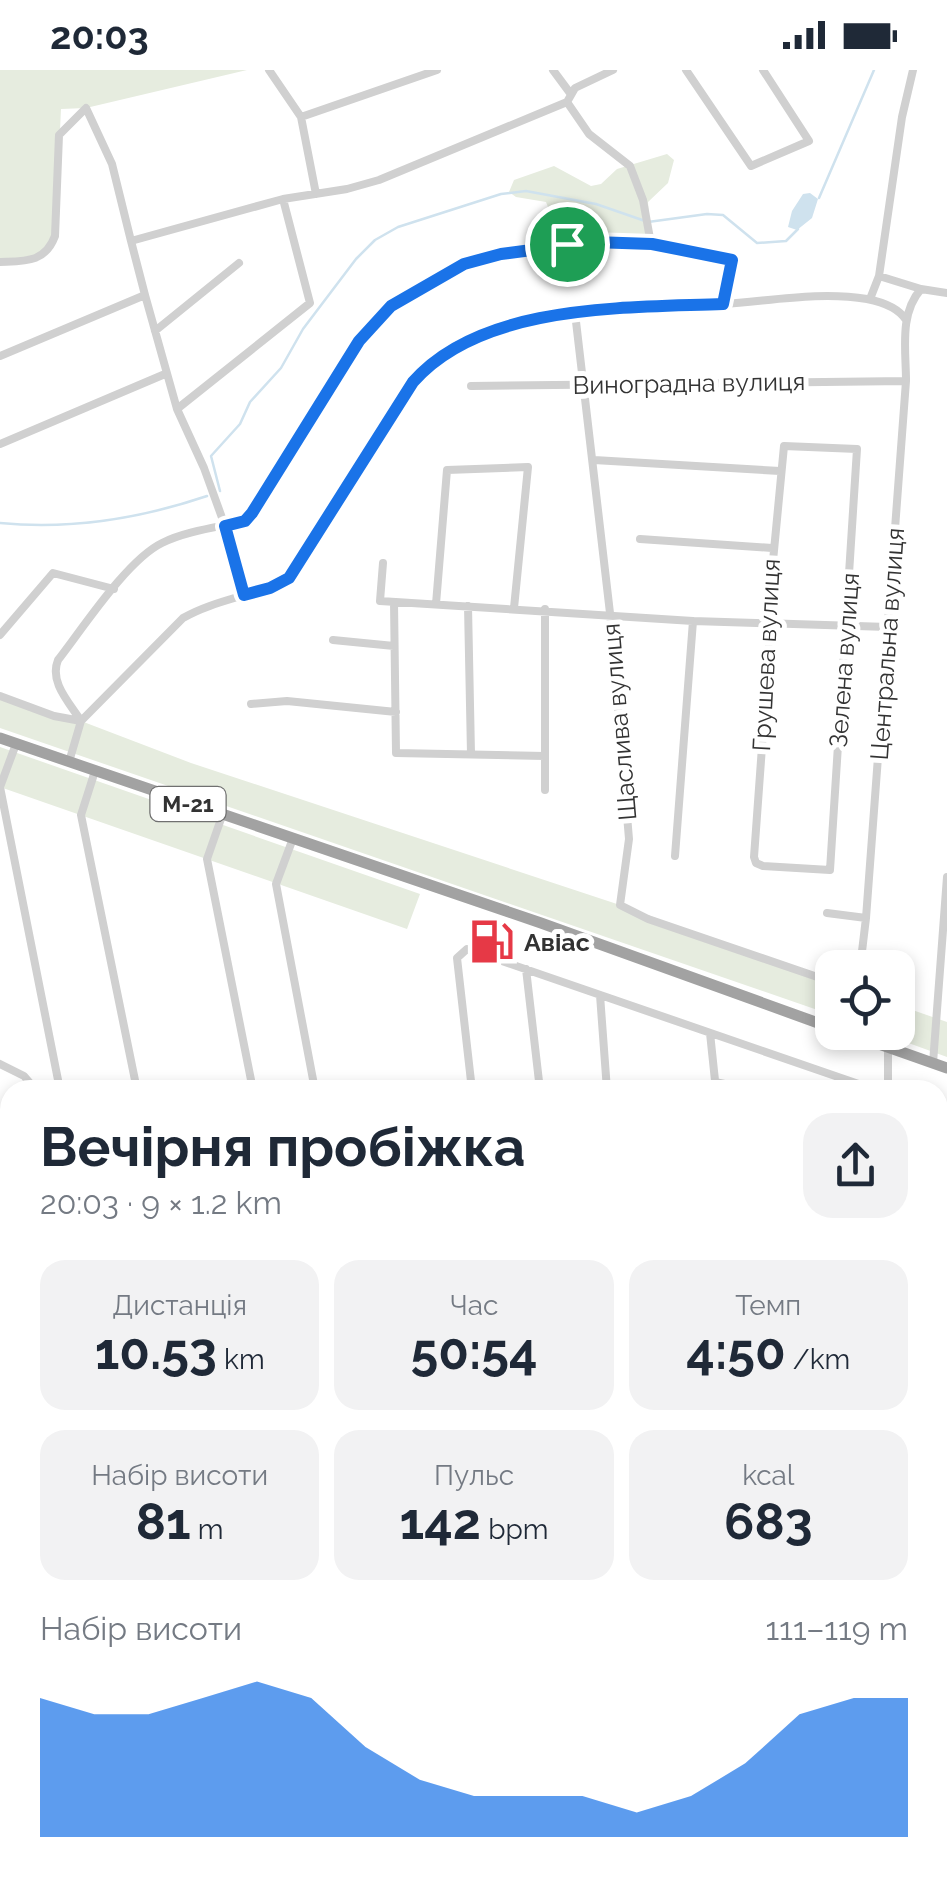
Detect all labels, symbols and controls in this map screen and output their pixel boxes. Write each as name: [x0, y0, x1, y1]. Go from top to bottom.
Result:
text: 20:03: [50, 13, 149, 58]
pin: [525, 202, 610, 287]
icon: arrive: [540, 217, 595, 272]
street label: Виноградна вулиця: [572, 366, 806, 400]
street label: Центральна вулиця: [864, 527, 910, 761]
street label: Грушева вулиця: [746, 558, 786, 752]
street label: Зелена вулиця: [823, 572, 865, 748]
street label: Щаслива вулиця: [595, 622, 643, 822]
road number: М-21: [150, 787, 226, 821]
fuel station icon: Авіас: [467, 918, 515, 966]
place label: Авіас: [524, 927, 590, 957]
map controls: [815, 950, 915, 1050]
button: locate: [815, 950, 915, 1050]
button: share: [803, 1113, 908, 1218]
text: Вечірня пробіжка: [40, 1114, 525, 1179]
text: 20:03 · 9 × 1.2 km: [40, 1184, 282, 1221]
text: Дистанція: [112, 1289, 247, 1322]
text: Час: [450, 1289, 498, 1322]
text: Темп: [735, 1289, 801, 1322]
text: 10.53: [95, 1322, 217, 1381]
text: 50:54: [410, 1322, 537, 1381]
text: 4:50: [686, 1322, 786, 1381]
text: km: [217, 1343, 265, 1376]
text: /km: [786, 1343, 850, 1376]
text: Набір висоти: [91, 1459, 268, 1492]
text: Пульс: [434, 1459, 514, 1492]
text: kcal: [742, 1459, 795, 1492]
text: 81: [136, 1492, 191, 1551]
text: 142: [400, 1492, 481, 1551]
text: 683: [724, 1492, 813, 1551]
text: m: [191, 1513, 224, 1546]
text: bpm: [481, 1513, 548, 1546]
text: Набір висоти: [40, 1610, 242, 1647]
text: 111–119 m: [766, 1610, 908, 1647]

